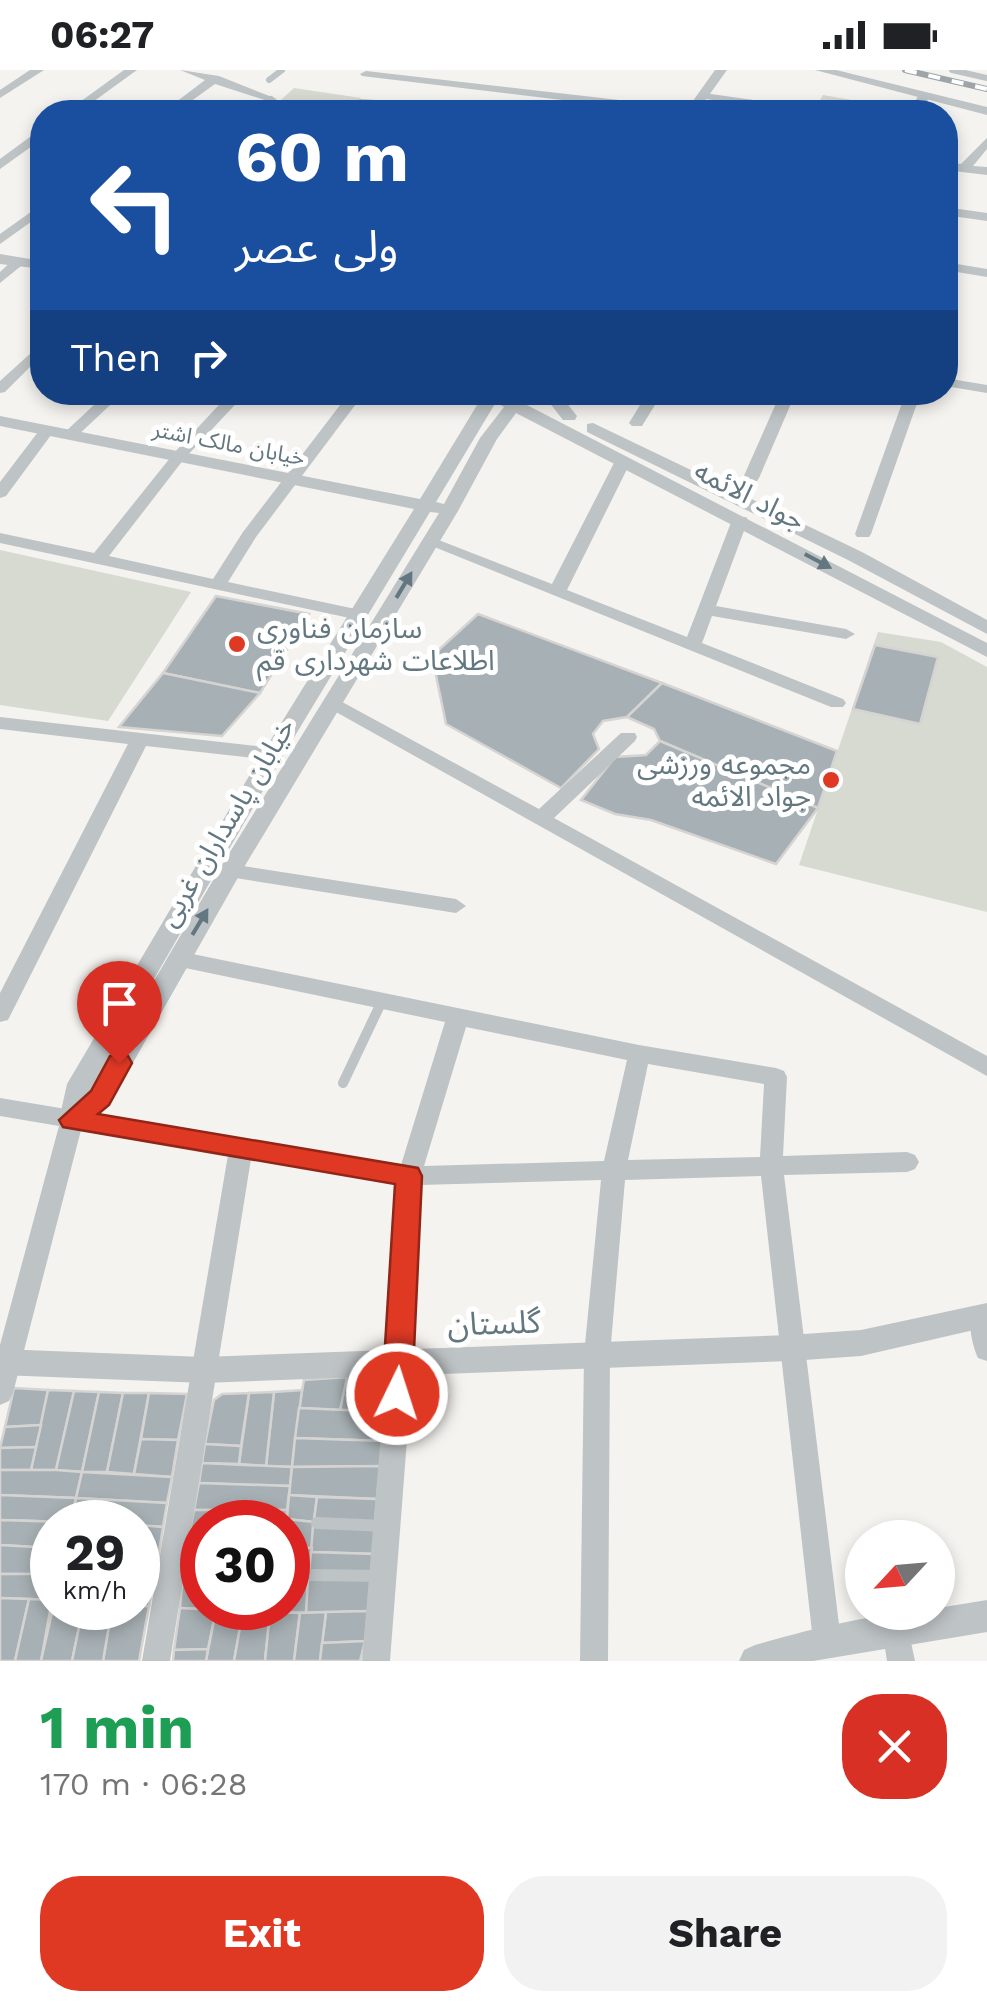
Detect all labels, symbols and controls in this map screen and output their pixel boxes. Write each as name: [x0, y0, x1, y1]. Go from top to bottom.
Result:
text: 06:27: [50, 13, 154, 57]
text: 60 m: [235, 116, 409, 198]
icon: left: [70, 140, 200, 270]
text: ولی عصر: [235, 220, 398, 273]
icon: right: [181, 330, 236, 385]
text: Then: [70, 336, 161, 380]
street label: خیابان مالک اشتر: [150, 416, 307, 471]
street label: جواد الائمه: [689, 454, 811, 537]
one-way arrow: [803, 553, 832, 570]
one-way arrow: [395, 571, 412, 599]
place label: سازمان فناوری اطلاعات شهرداری قم: [257, 612, 495, 682]
marker: سازمان فناوری اطلاعات شهرداری قم: [226, 633, 248, 655]
street label: خیابان پاسداران غربی: [151, 712, 303, 933]
place label: مجموعه ورزشی جواد الائمه: [637, 748, 811, 813]
marker: مجموعه ورزشی جواد الائمه: [820, 769, 842, 791]
one-way arrow: [191, 908, 208, 936]
pin: [77, 961, 162, 1064]
icon: arrive: [92, 976, 147, 1031]
street label: گلستان: [447, 1302, 542, 1344]
position arrow: [345, 1342, 449, 1446]
speed limit sign: 30: [180, 1500, 310, 1630]
north arrow: [845, 1520, 955, 1630]
map controls: [845, 1520, 955, 1630]
text: 29: [65, 1523, 125, 1582]
text: km/h: [63, 1576, 127, 1605]
text: 1 min: [40, 1692, 194, 1763]
button: close: [842, 1694, 947, 1799]
text: 170 m · 06:28: [40, 1765, 247, 1803]
button: Exit: [40, 1876, 484, 1991]
button: Share: [504, 1876, 947, 1991]

